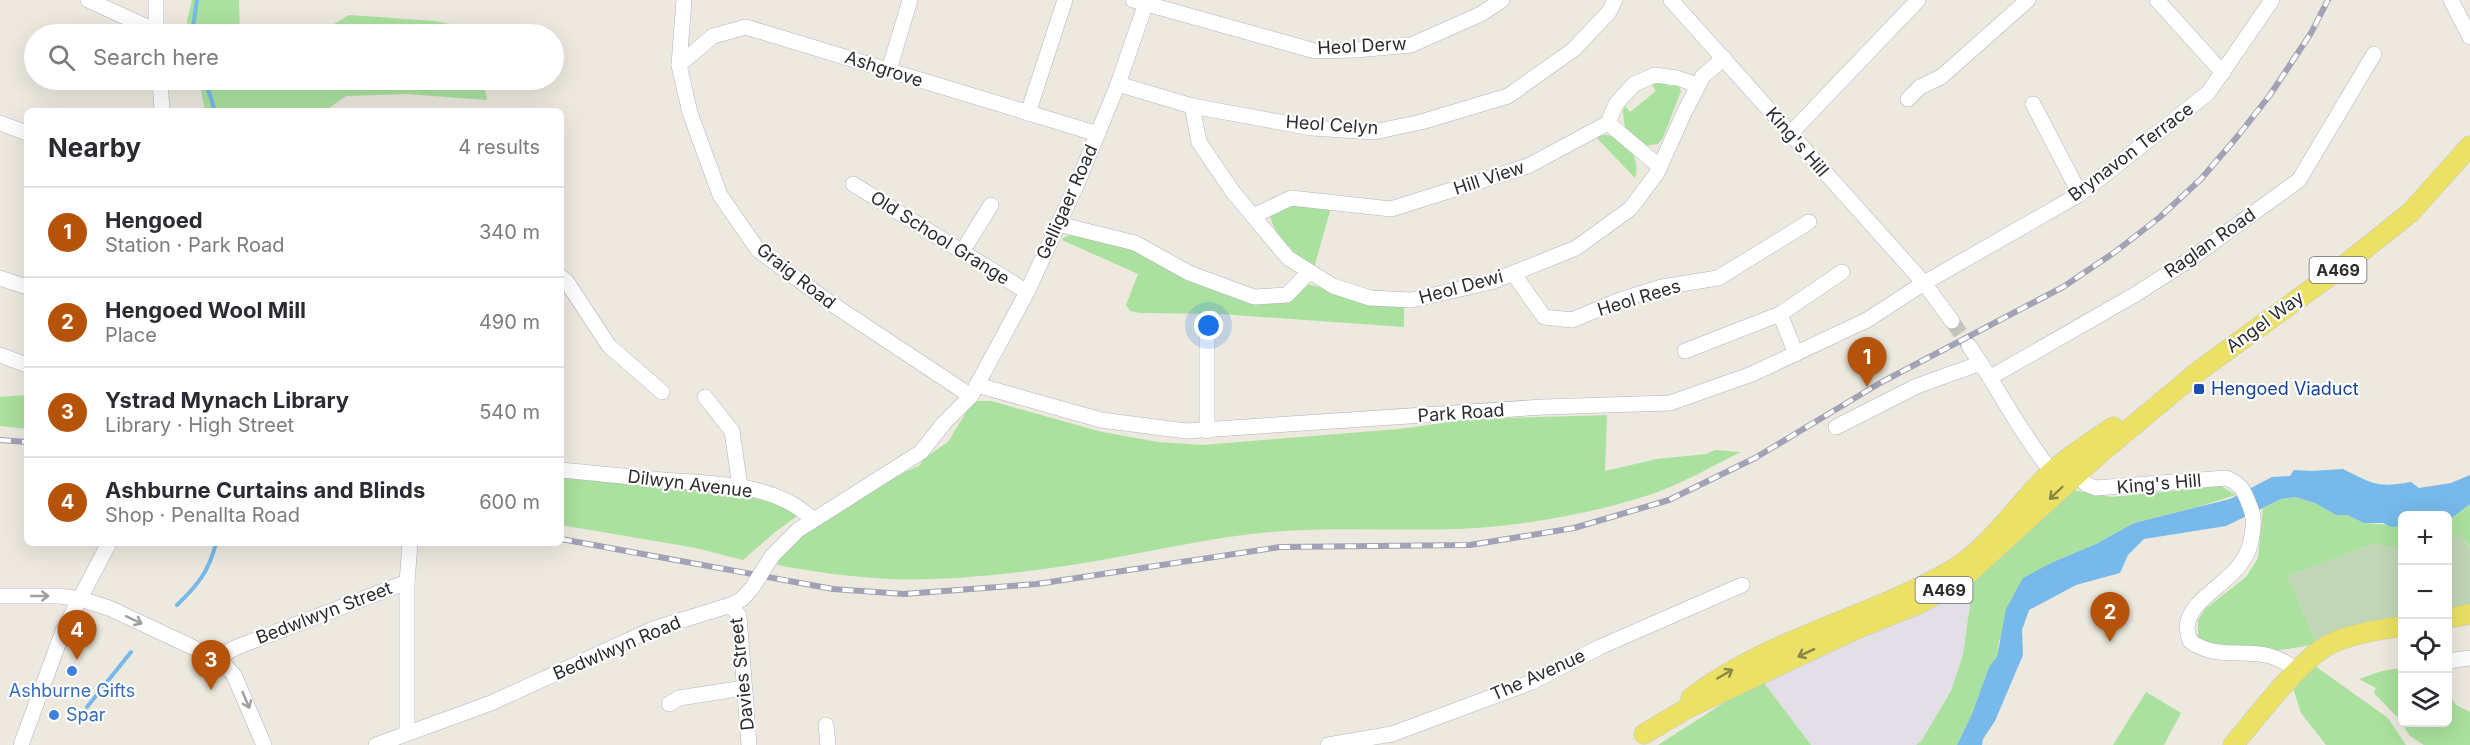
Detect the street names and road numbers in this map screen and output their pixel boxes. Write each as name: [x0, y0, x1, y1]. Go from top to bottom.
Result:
street label: Heol Derw: [1317, 33, 1407, 58]
street label: Ashgrove: [842, 46, 926, 91]
street label: Brynavon Terrace: [2064, 98, 2197, 205]
street label: King's Hill: [1762, 103, 1833, 181]
street label: Heol Celyn: [1285, 111, 1379, 138]
street label: Gelligaer Road: [1032, 141, 1101, 263]
street label: Hill View: [1451, 156, 1527, 199]
street label: Old School Grange: [867, 186, 1014, 289]
street label: Raglan Road: [2160, 204, 2259, 282]
street label: Graig Road: [753, 238, 840, 313]
road number: A469: [2310, 257, 2366, 283]
street label: Heol Dewi: [1416, 265, 1505, 308]
street label: Heol Rees: [1595, 275, 1683, 320]
street label: Angel Way: [2222, 286, 2308, 357]
street label: Park Road: [1417, 399, 1505, 426]
street label: Dilwyn Avenue: [627, 465, 754, 502]
street label: King's Hill: [2116, 469, 2202, 498]
street label: Bedwlwyn Street: [253, 577, 395, 648]
road number: A469: [1916, 577, 1972, 603]
street label: Bedwlwyn Road: [550, 611, 684, 684]
street label: Davies Street: [725, 617, 758, 731]
street label: The Avenue: [1487, 644, 1588, 705]

